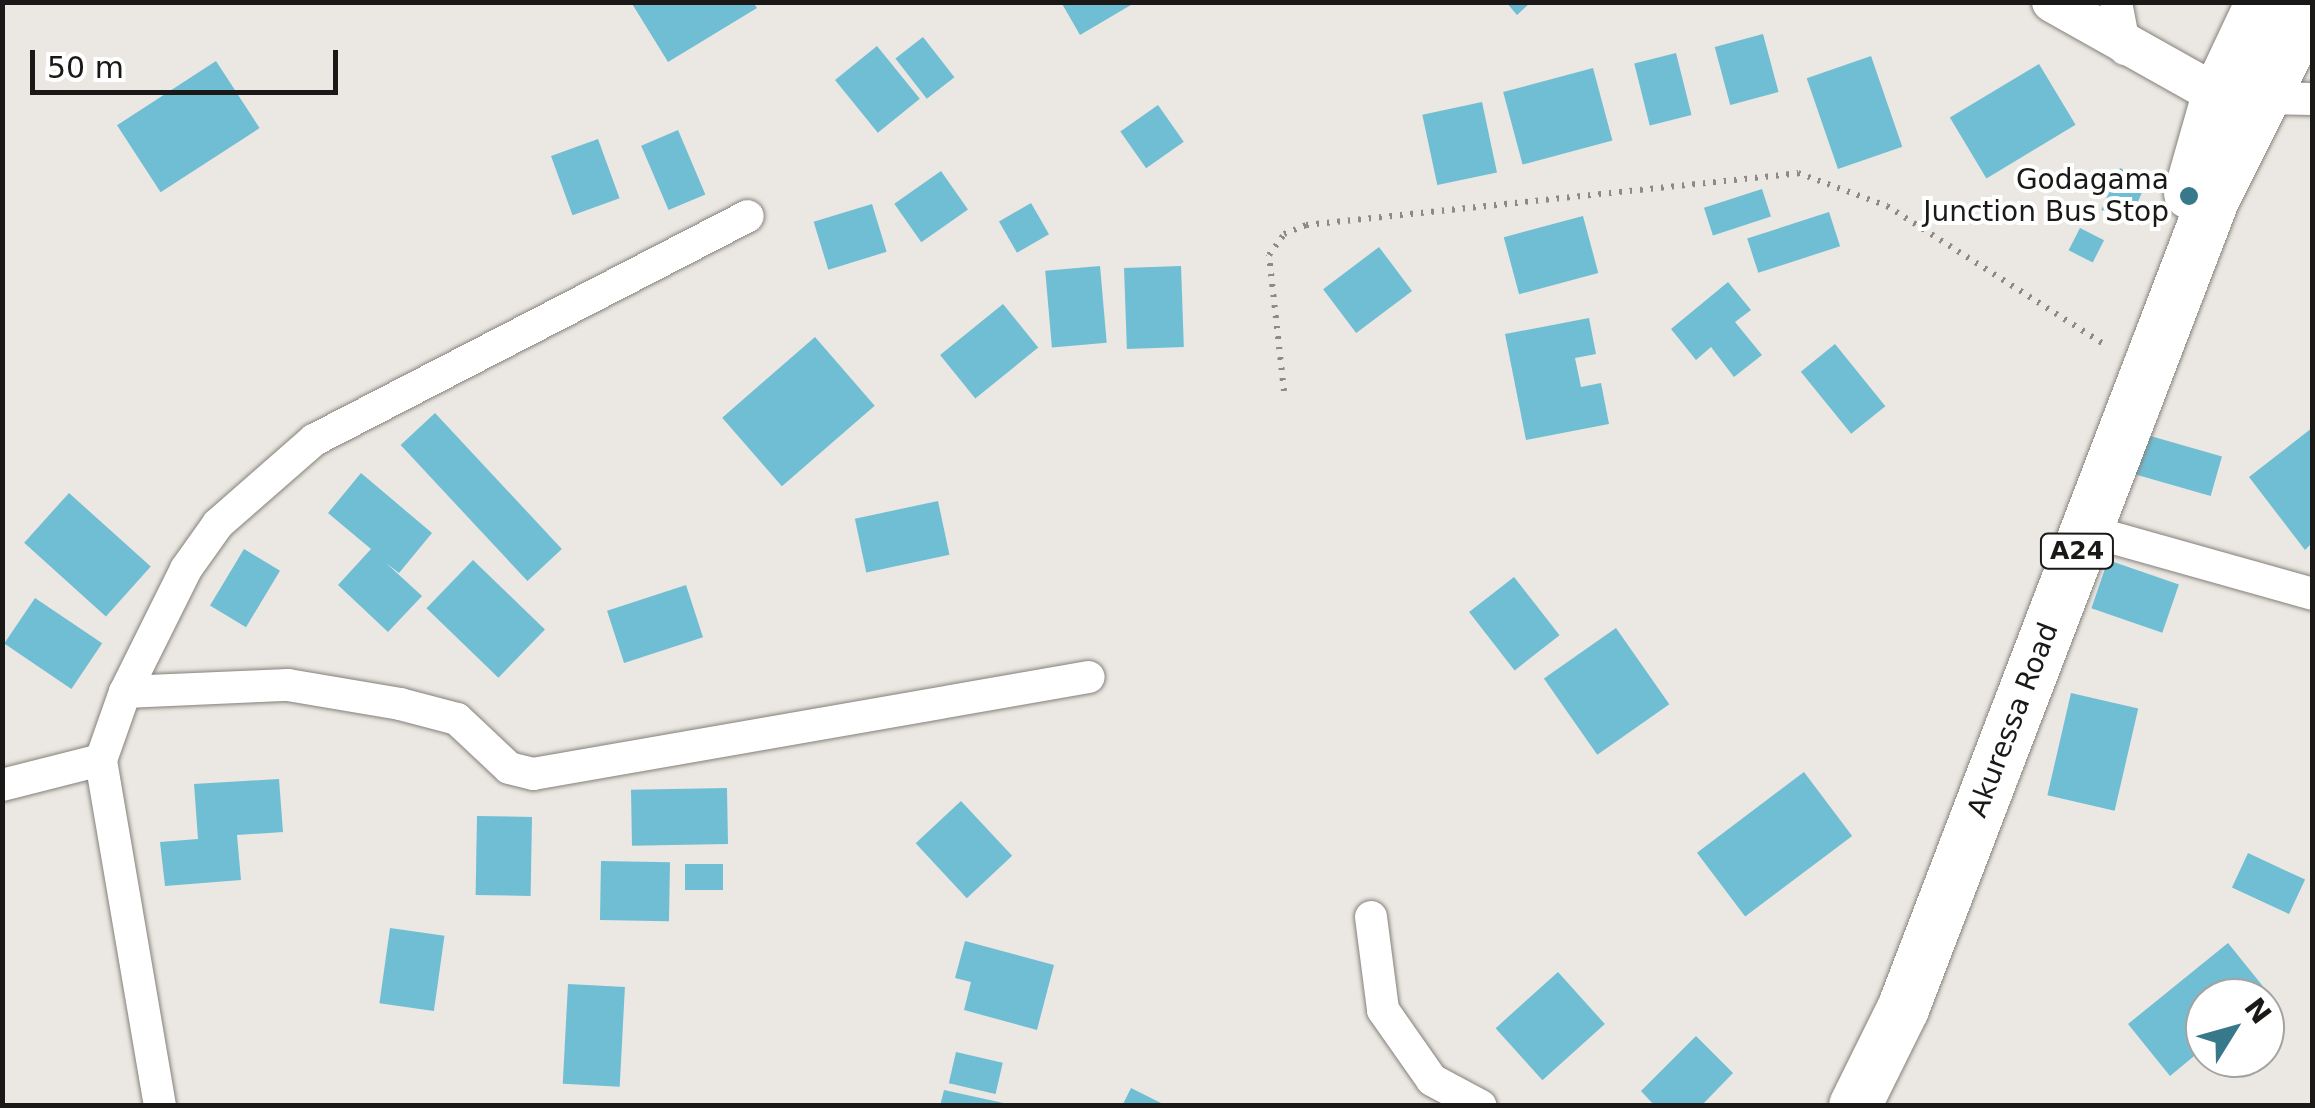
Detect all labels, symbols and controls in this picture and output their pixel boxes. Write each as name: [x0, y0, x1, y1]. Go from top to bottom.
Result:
scale bar: [35, 30, 342, 92]
text: 50 m: [47, 50, 124, 85]
place label: Godagama Junction Bus Stop: [1923, 163, 2169, 229]
marker: Godagama Junction Bus Stop: [2178, 185, 2200, 207]
road number: A24: [2040, 531, 2114, 571]
street label: Akuressa Road: [1960, 618, 2066, 822]
north arrow: [2185, 978, 2285, 1078]
text: N: [2238, 992, 2278, 1030]

